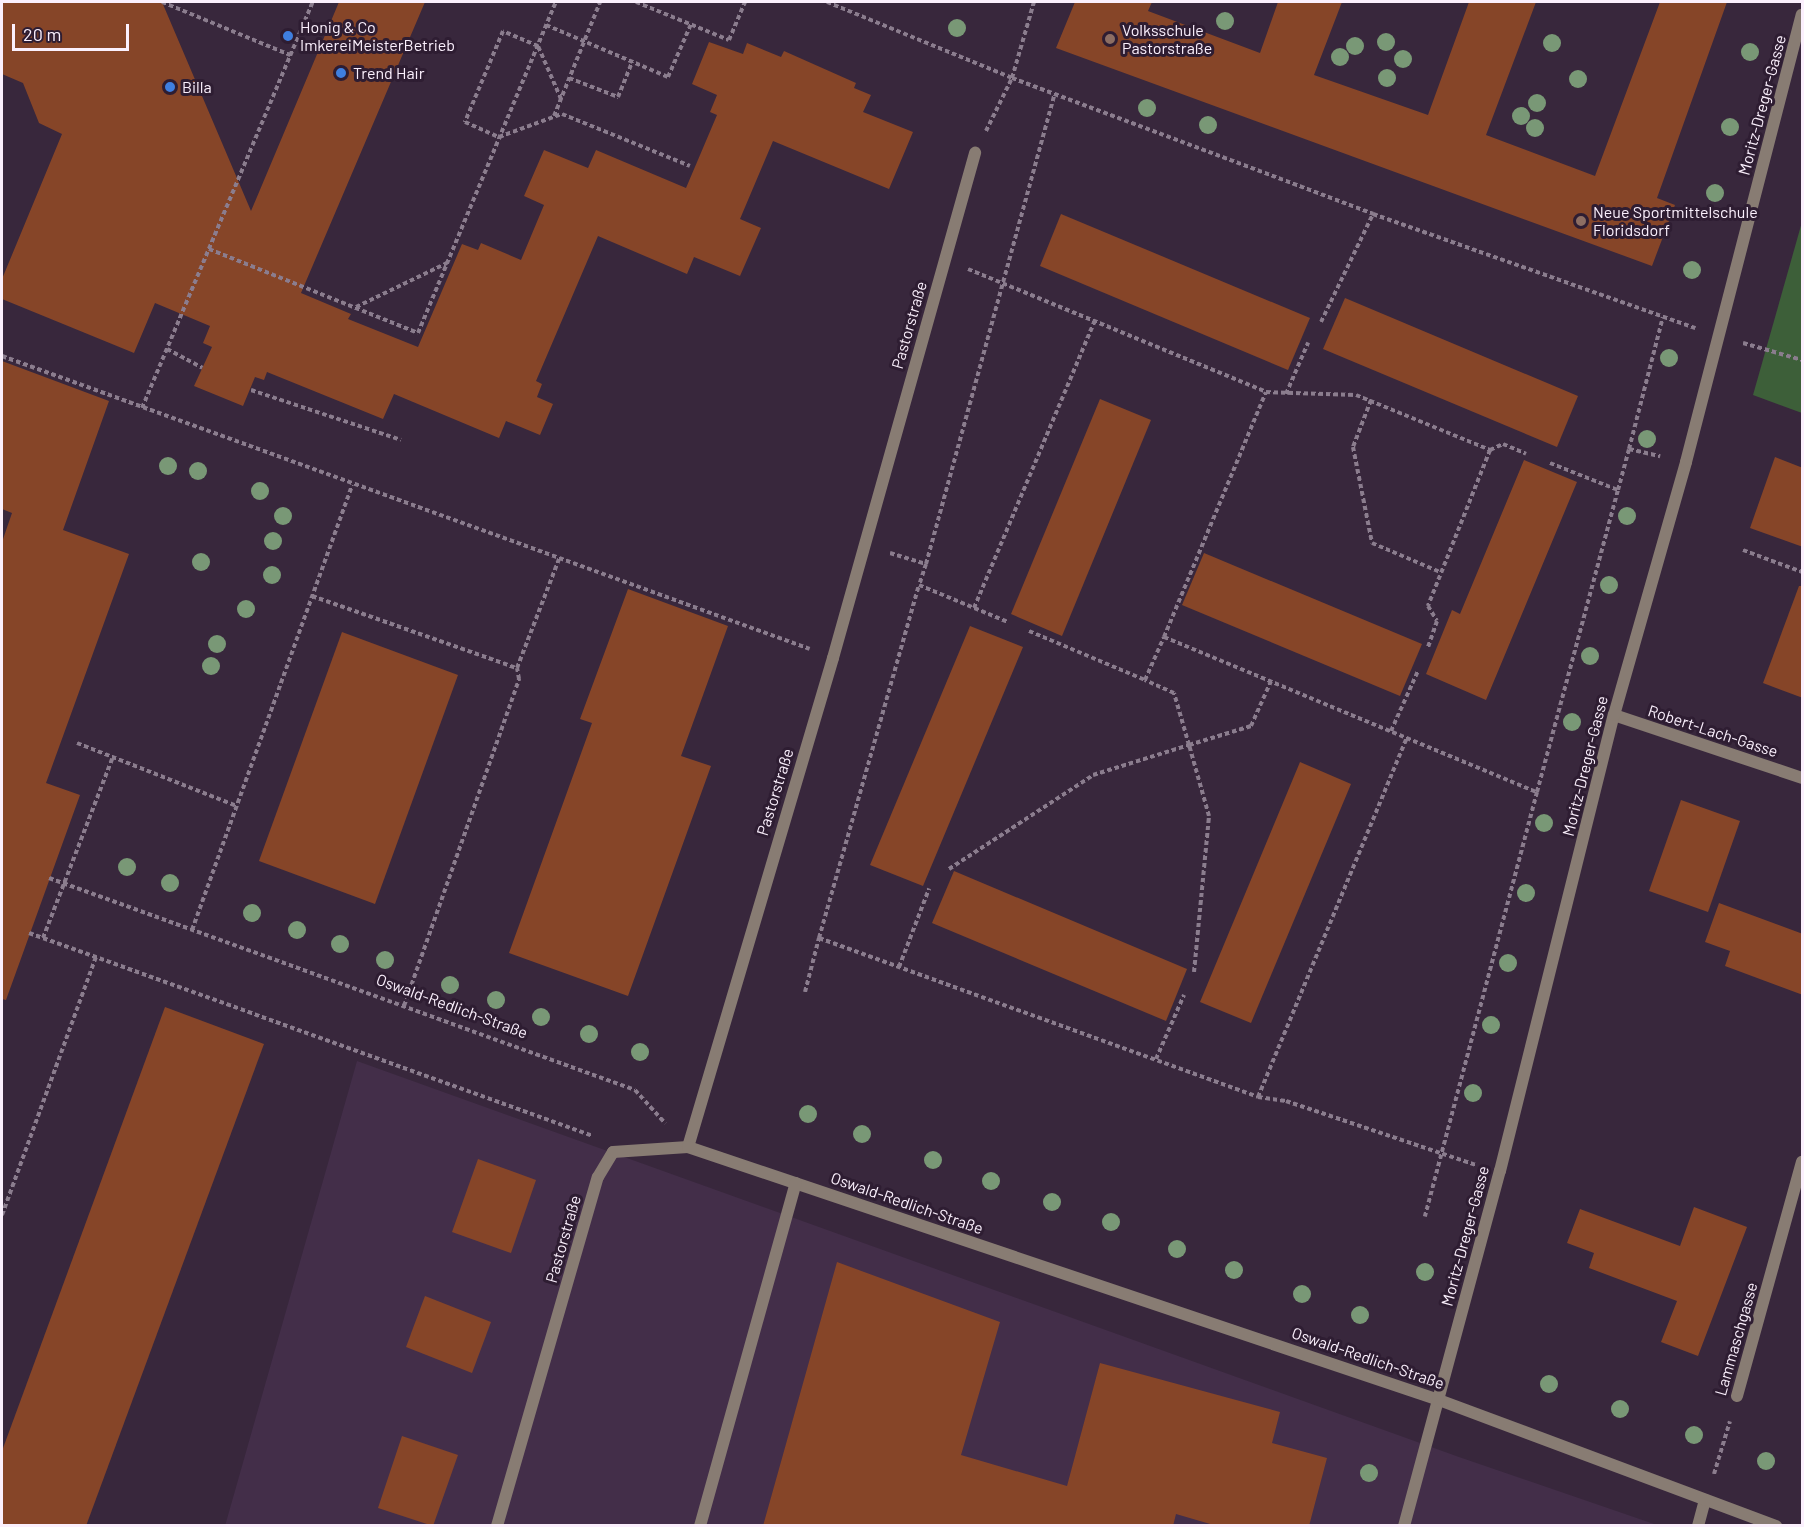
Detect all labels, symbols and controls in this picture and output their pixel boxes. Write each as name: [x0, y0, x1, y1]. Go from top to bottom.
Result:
scale bar: [15, 12, 132, 50]
place label: Honig & Co ImkereiMeisterBetrieb: [300, 17, 455, 55]
place label: Volksschule Pastorstraße: [1122, 20, 1212, 58]
text: 20 m: [23, 23, 61, 45]
marker: Honig & Co ImkereiMeisterBetrieb: [281, 29, 295, 43]
marker: Volksschule Pastorstraße: [1103, 32, 1117, 46]
street label: Moritz-Dreger-Gasse: [1734, 33, 1790, 177]
place label: Trend Hair: [353, 63, 425, 83]
marker: Trend Hair: [334, 66, 348, 80]
place label: Billa: [182, 77, 212, 97]
marker: Billa: [163, 80, 177, 94]
place label: Neue Sportmittelschule Floridsdorf: [1593, 202, 1758, 240]
marker: Neue Sportmittelschule Floridsdorf: [1574, 214, 1588, 228]
street label: Pastorstraße: [887, 279, 931, 371]
street label: Moritz-Dreger-Gasse: [1558, 694, 1612, 838]
street label: Robert-Lach-Gasse: [1646, 701, 1780, 761]
street label: Pastorstraße: [753, 746, 797, 838]
street label: Oswald-Redlich-Straße: [374, 970, 530, 1042]
street label: Moritz-Dreger-Gasse: [1437, 1164, 1493, 1308]
street label: Oswald-Redlich-Straße: [828, 1168, 986, 1238]
street label: Pastorstraße: [541, 1193, 585, 1285]
street label: Lammaschgasse: [1711, 1280, 1761, 1398]
street label: Oswald-Redlich-Straße: [1289, 1323, 1447, 1393]

